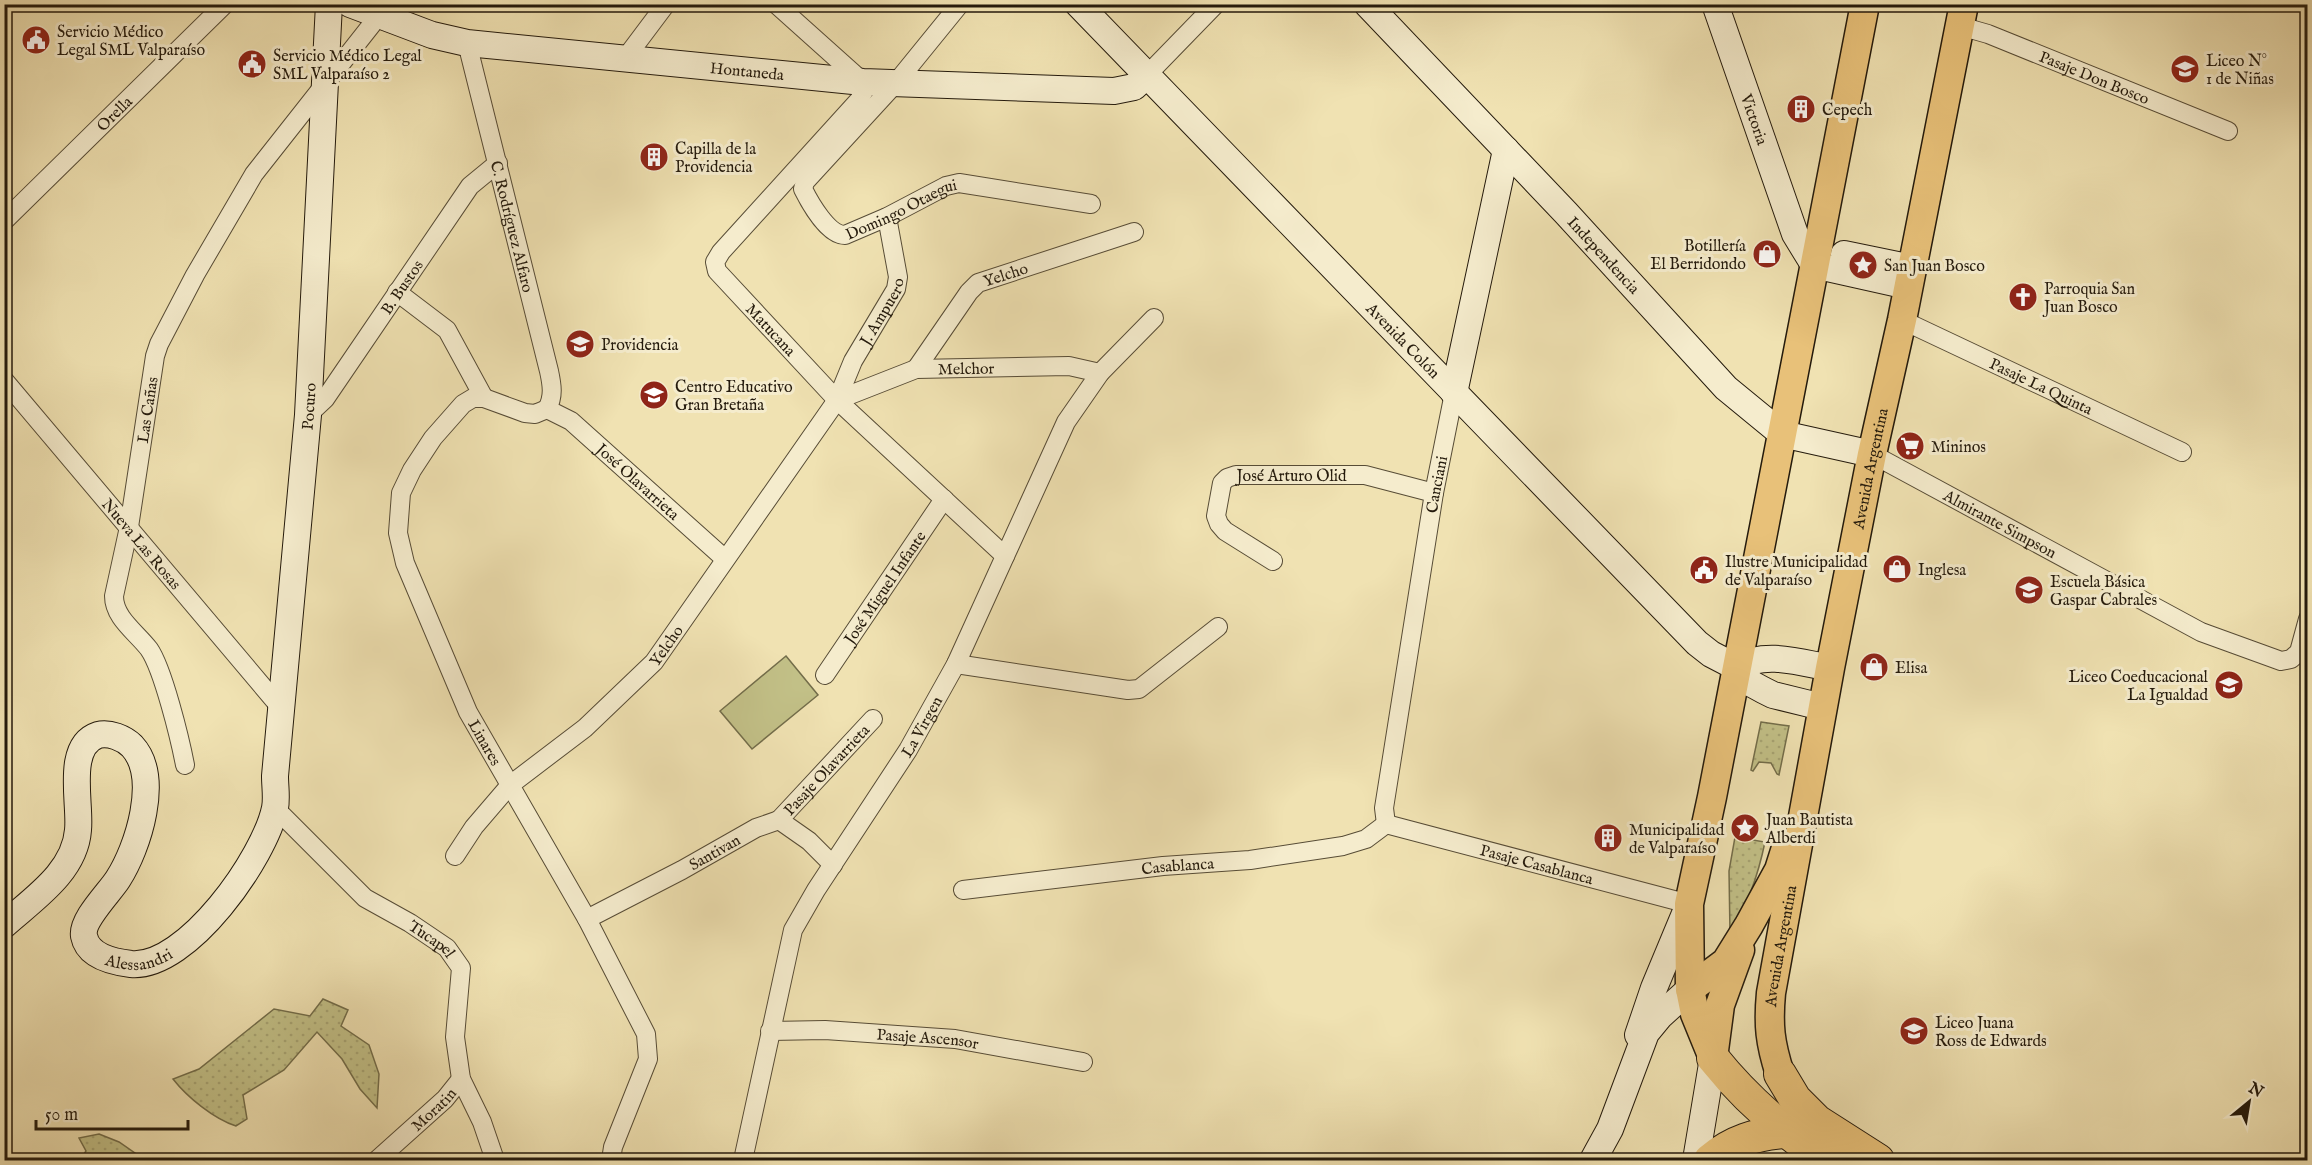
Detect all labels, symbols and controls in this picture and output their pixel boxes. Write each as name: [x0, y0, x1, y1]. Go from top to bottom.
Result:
place label: Servicio Médico Legal SML Valparaíso: [57, 23, 205, 61]
public building icon: Servicio Médico Legal SML Valparaíso: [20, 24, 52, 56]
place label: Servicio Médico Legal SML Valparaíso 2: [273, 47, 422, 85]
public building icon: Servicio Médico Legal SML Valparaíso 2: [236, 48, 268, 80]
street label: Pasaje Don Bosco: [2036, 48, 2152, 110]
place label: Liceo N° 1 de Niñas: [2206, 52, 2274, 90]
school or university icon: Liceo N° 1 de Niñas: [2169, 53, 2201, 85]
street label: Hontaneda: [709, 59, 785, 86]
street label: Victoria: [1735, 91, 1771, 148]
street label: Orella: [93, 93, 137, 136]
building icon: Cepech: [1785, 93, 1817, 125]
place label: Cepech: [1822, 101, 1873, 121]
place label: Capilla de la Providencia: [675, 140, 756, 178]
building icon: Capilla de la Providencia: [638, 141, 670, 173]
street label: C. Rodríguez Alfaro: [485, 159, 537, 295]
street label: Domingo Otaegui: [843, 176, 959, 246]
street label: Independencia: [1562, 213, 1643, 299]
place label: Botillería El Berridondo: [1650, 237, 1746, 275]
shop icon: Botillería El Berridondo: [1751, 238, 1783, 270]
place icon: San Juan Bosco: [1847, 249, 1879, 281]
street label: B. Bustos: [377, 257, 429, 319]
place label: San Juan Bosco: [1884, 257, 1985, 277]
street label: Yelcho: [981, 259, 1031, 293]
street label: J. Ampuero: [855, 276, 910, 352]
place label: Parroquia San Juan Bosco: [2042, 280, 2135, 318]
church icon: Parroquia San Juan Bosco: [2007, 281, 2039, 313]
street label: Avenida Colón: [1360, 299, 1444, 384]
street label: Matucana: [740, 300, 799, 361]
school or university icon: Providencia: [564, 328, 596, 360]
place label: Providencia: [601, 336, 678, 356]
street label: Pasaje La Quinta: [1986, 355, 2095, 420]
street label: Melchor: [938, 359, 995, 381]
street label: Las Cañas: [134, 375, 164, 445]
place label: Centro Educativo Gran Bretaña: [675, 378, 793, 416]
school or university icon: Centro Educativo Gran Bretaña: [638, 379, 670, 411]
street label: Pocuro: [299, 382, 322, 431]
street label: Avenida Argentina: [1849, 406, 1894, 532]
supermarket icon: Mininos: [1894, 430, 1926, 462]
place label: Mininos: [1931, 438, 1986, 458]
street label: José Olavarrieta: [589, 439, 683, 525]
street label: Canciani: [1423, 454, 1453, 515]
street label: José Arturo Olid: [1234, 467, 1347, 487]
street label: Almirante Simpson: [1939, 486, 2060, 564]
street label: Nueva Las Rosas: [96, 495, 185, 595]
street label: José Miguel Infante: [840, 528, 931, 650]
place label: Ilustre Municipalidad de Valparaíso: [1725, 553, 1868, 591]
shop icon: Inglesa: [1881, 553, 1913, 585]
public building icon: Ilustre Municipalidad de Valparaíso: [1688, 554, 1720, 586]
place label: Inglesa: [1918, 561, 1966, 581]
place label: Escuela Básica Gaspar Cabrales: [2050, 573, 2158, 611]
school or university icon: Escuela Básica Gaspar Cabrales: [2013, 574, 2045, 606]
street label: Yelcho: [646, 622, 689, 671]
shop icon: Elisa: [1858, 651, 1890, 683]
place label: Elisa: [1895, 659, 1927, 679]
place label: Liceo Coeducacional La Igualdad: [2069, 668, 2209, 706]
school or university icon: Liceo Coeducacional La Igualdad: [2213, 669, 2245, 701]
street label: La Virgen: [898, 693, 948, 762]
street label: Linares: [463, 717, 505, 770]
street label: Pasaje Olavarrieta: [780, 721, 875, 821]
place label: Juan Bautista Alberdi: [1764, 811, 1853, 849]
place icon: Juan Bautista Alberdi: [1729, 812, 1761, 844]
place label: Municipalidad de Valparaíso: [1629, 821, 1725, 859]
building icon: Municipalidad de Valparaíso: [1592, 822, 1624, 854]
street label: Santivan: [686, 831, 745, 876]
street label: Pasaje Casablanca: [1478, 841, 1595, 890]
street label: Casablanca: [1140, 854, 1215, 881]
street label: Avenida Argentina: [1762, 884, 1802, 1009]
street label: Tucapel: [404, 917, 459, 963]
street label: Alessandri: [102, 945, 177, 976]
place label: Liceo Juana Ross de Edwards: [1935, 1014, 2047, 1052]
school or university icon: Liceo Juana Ross de Edwards: [1898, 1015, 1930, 1047]
street label: Pasaje Ascensor: [876, 1026, 980, 1055]
north arrow: [2219, 1072, 2279, 1132]
text: N: [2244, 1078, 2267, 1103]
street label: Moratin: [408, 1084, 462, 1136]
scale bar: [36, 1093, 188, 1131]
text: 50 m: [45, 1104, 78, 1127]

